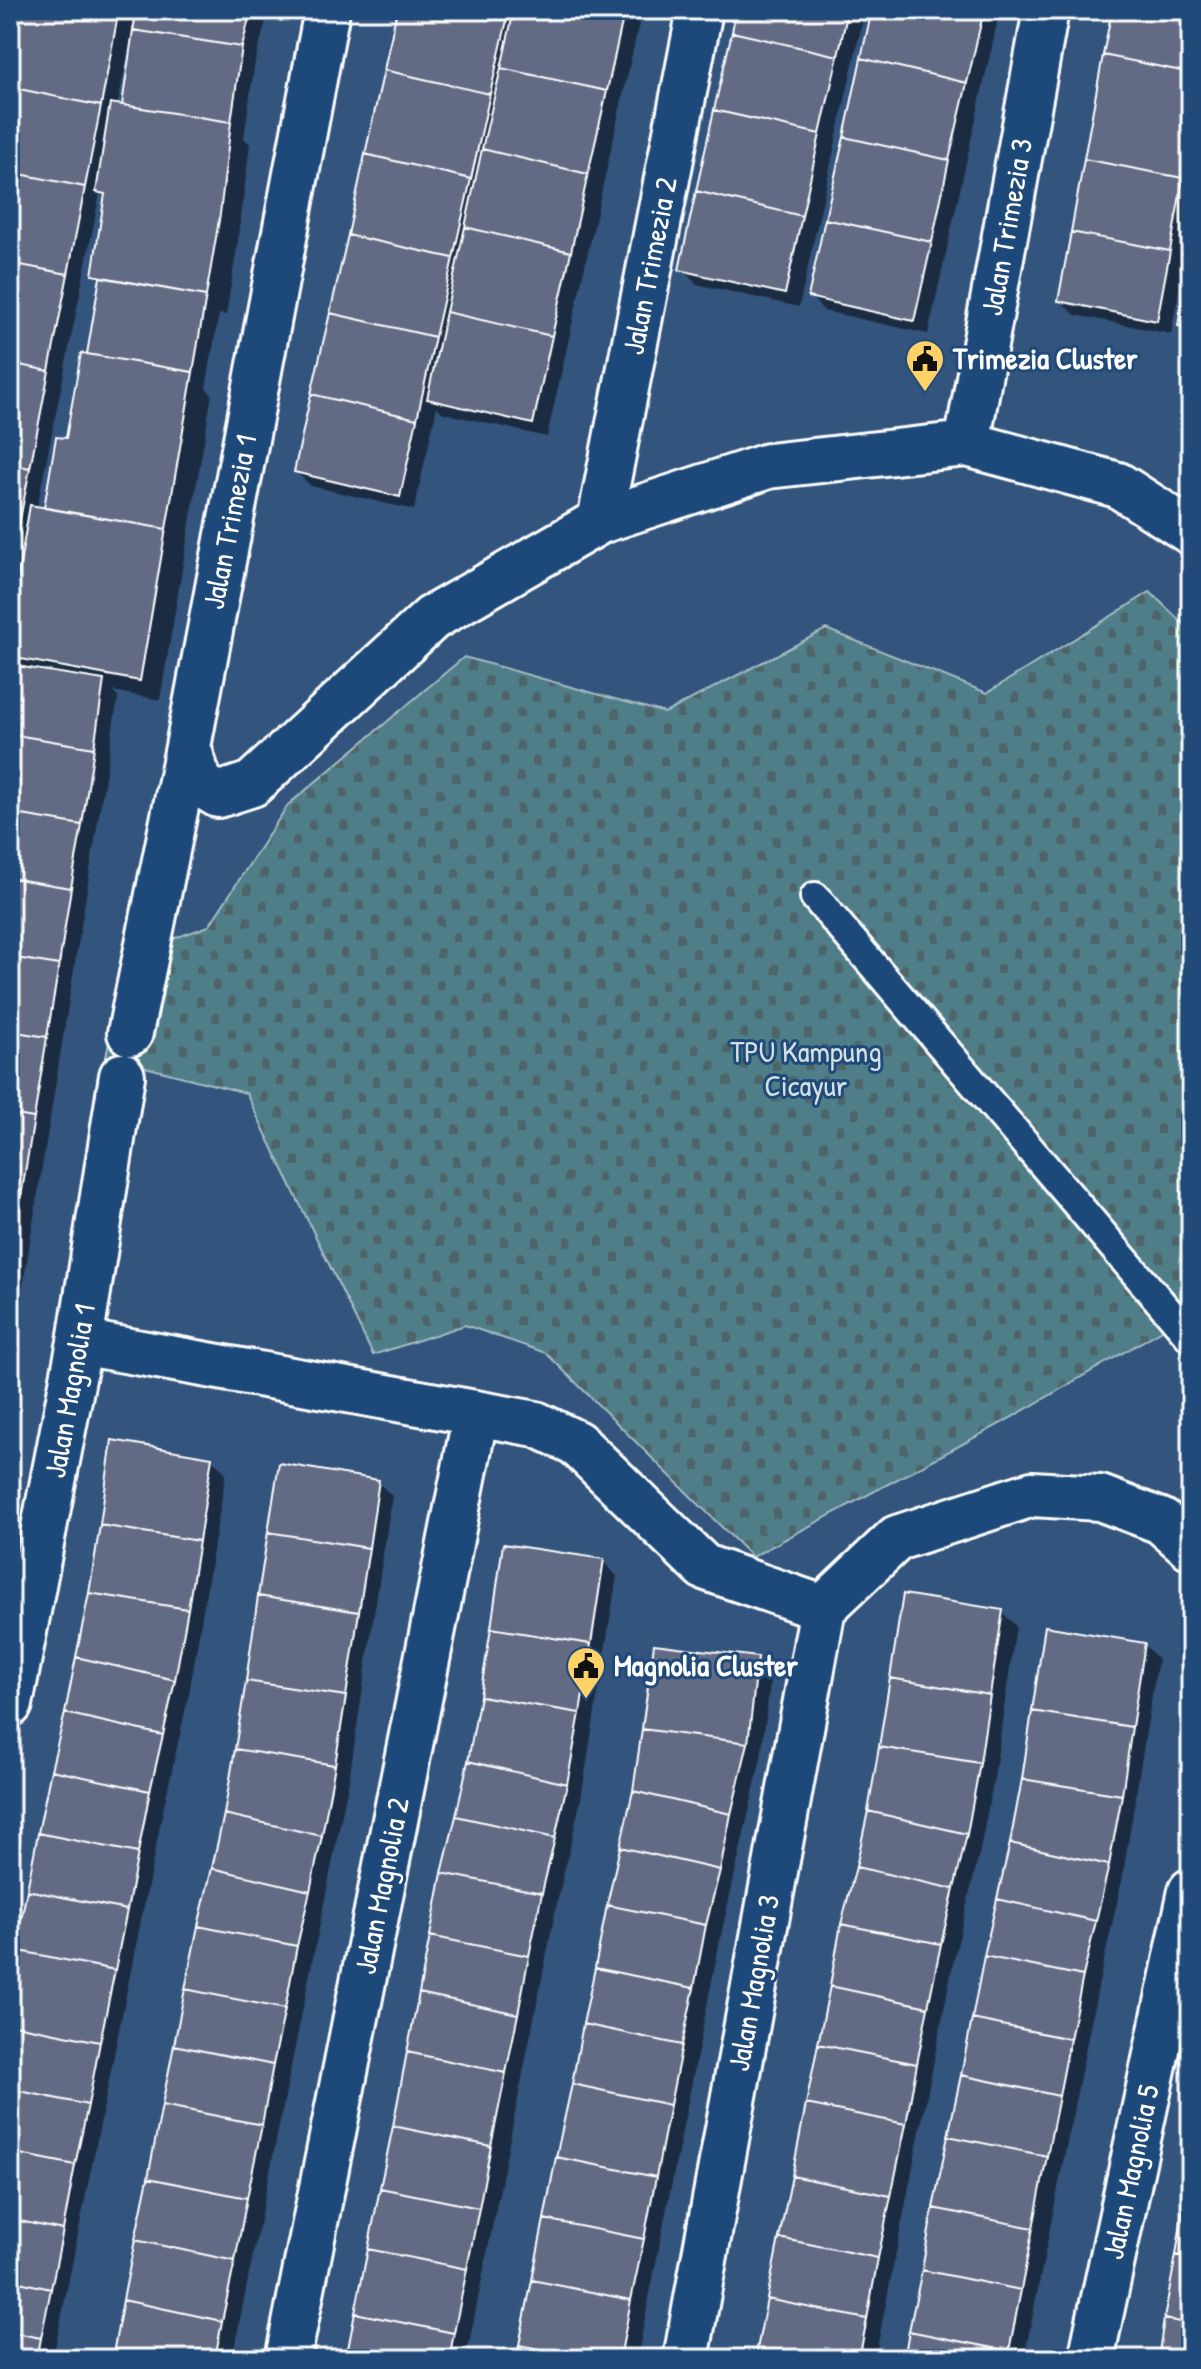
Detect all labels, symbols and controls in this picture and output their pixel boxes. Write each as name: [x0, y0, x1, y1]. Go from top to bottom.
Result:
street label: Jalan Trimezia 3: [971, 135, 1041, 319]
street label: Jalan Trimezia 2: [612, 174, 686, 358]
public building icon: Trimezia Cluster: [904, 338, 946, 393]
place label: Trimezia Cluster: [952, 338, 1138, 378]
street label: Jalan Trimezia 1: [193, 431, 266, 612]
park label: TPU Kampung Cicayur: [730, 1031, 882, 1105]
street label: Jalan Magnolia 1: [34, 1301, 104, 1481]
public building icon: Magnolia Cluster: [565, 1645, 607, 1700]
place label: Magnolia Cluster: [614, 1645, 798, 1686]
street label: Jalan Magnolia 2: [344, 1794, 418, 1978]
street label: Jalan Magnolia 3: [718, 1891, 788, 2074]
street label: Jalan Magnolia 5: [1092, 2080, 1168, 2263]

